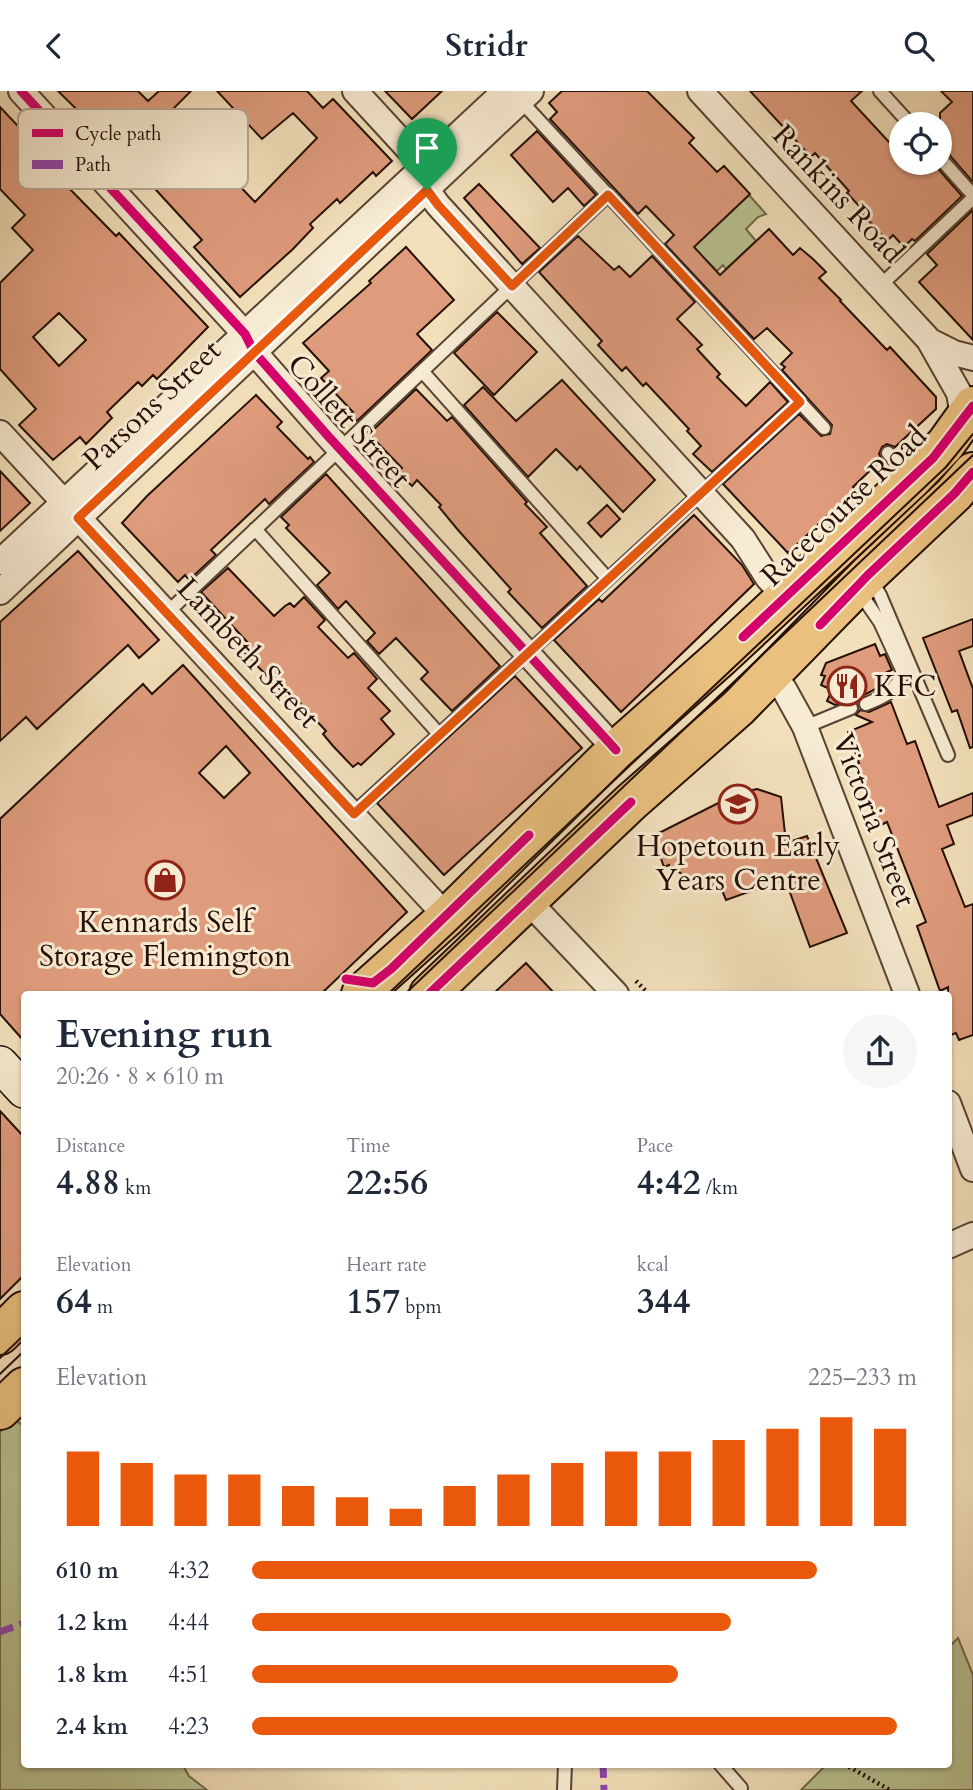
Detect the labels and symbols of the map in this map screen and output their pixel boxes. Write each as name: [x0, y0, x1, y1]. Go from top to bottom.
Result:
legend: [18, 109, 248, 189]
street label: Rankins Road: [763, 116, 913, 272]
pin: [397, 118, 457, 190]
text: Cycle path: [75, 121, 162, 147]
text: Path: [75, 152, 111, 178]
street label: Parsons Street: [74, 330, 230, 480]
street label: Collett Street: [278, 345, 421, 497]
street label: Racecourse Road: [752, 416, 936, 596]
street label: Lambeth Street: [167, 569, 329, 738]
restaurant icon: KFC: [826, 665, 868, 707]
place label: KFC: [874, 666, 936, 707]
street label: Victoria Street: [822, 727, 926, 913]
school or university icon: Hopetoun Early Years Centre: [717, 783, 759, 825]
place label: Hopetoun Early Years Centre: [636, 826, 840, 901]
shop icon: Kennards Self Storage Flemington: [144, 859, 186, 901]
place label: Kennards Self Storage Flemington: [39, 902, 291, 977]

